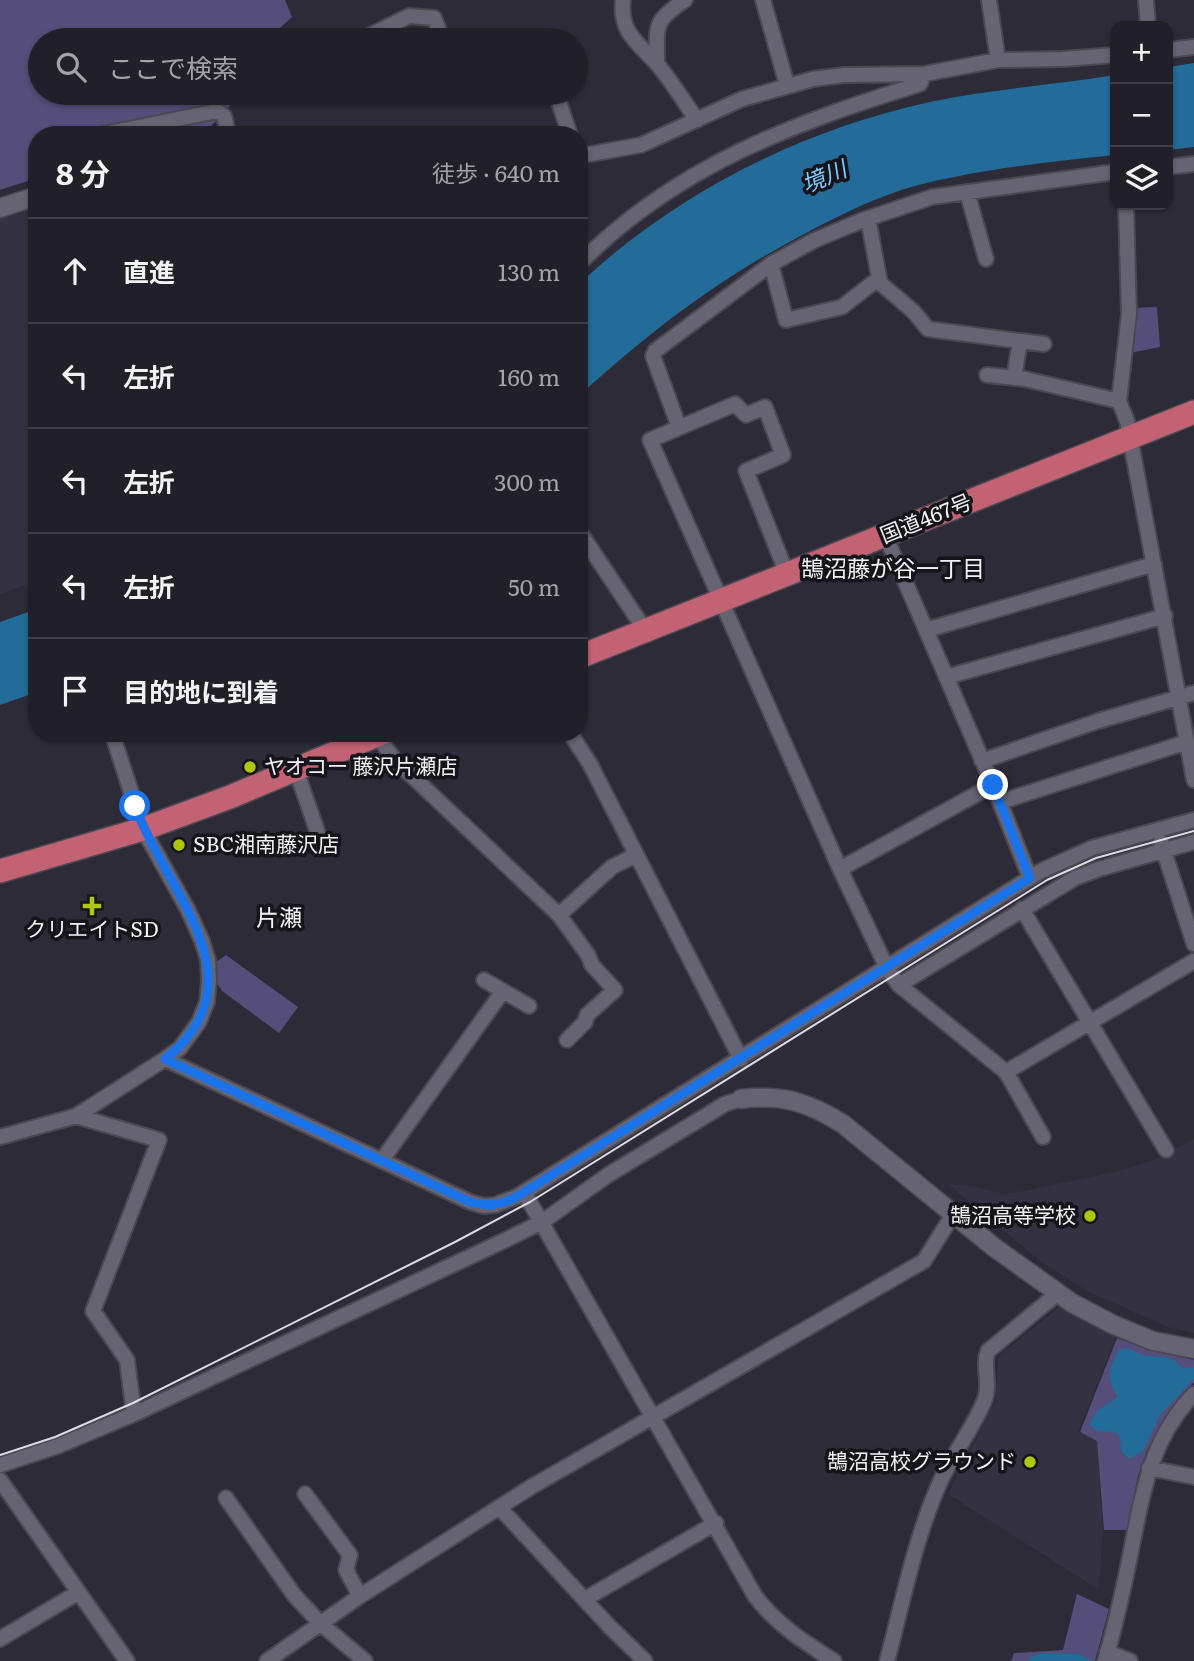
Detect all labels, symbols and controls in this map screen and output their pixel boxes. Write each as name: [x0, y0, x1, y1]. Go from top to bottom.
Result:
map controls: [1110, 21, 1173, 210]
button: +: [1110, 21, 1173, 84]
search box: [28, 28, 588, 105]
text: ここで検索: [108, 47, 238, 86]
icon: search: [52, 48, 90, 86]
button: −: [1110, 84, 1173, 147]
button: layers: [1110, 147, 1173, 210]
water label: 境川: [795, 149, 854, 200]
text: 8 分: [56, 150, 110, 194]
text: 徒歩 · 640 m: [432, 155, 560, 189]
text: 直進: [123, 251, 175, 290]
icon: ahead: [56, 252, 94, 290]
text: 130 m: [498, 254, 560, 288]
text: 左折: [123, 356, 175, 395]
icon: left: [56, 357, 94, 395]
text: 160 m: [498, 359, 560, 393]
text: 左折: [123, 461, 175, 500]
icon: left: [56, 462, 94, 500]
text: 300 m: [494, 464, 560, 498]
street label: 国道467号: [875, 484, 976, 549]
district label: 鵠沼藤が谷一丁目: [801, 550, 985, 584]
text: 左折: [123, 566, 175, 605]
icon: left: [56, 567, 94, 605]
text: 50 m: [508, 569, 560, 603]
text: 目的地に到着: [123, 671, 279, 710]
icon: arrive: [56, 672, 94, 710]
place label: ヤオコー 藤沢片瀬店: [264, 749, 457, 780]
marker: ヤオコー 藤沢片瀬店: [242, 759, 258, 775]
route end: [977, 769, 1008, 800]
route start: [119, 790, 150, 821]
place label: SBC湘南藤沢店: [193, 827, 339, 858]
marker: SBC湘南藤沢店: [171, 837, 187, 853]
marker: クリエイトSD: [84, 898, 100, 914]
district label: 片瀬: [256, 899, 302, 933]
place label: クリエイトSD: [25, 912, 159, 943]
place label: 鵠沼高等学校: [950, 1198, 1076, 1229]
marker: 鵠沼高等学校: [1082, 1208, 1098, 1224]
place label: 鵠沼高校グラウンド: [827, 1444, 1016, 1475]
marker: 鵠沼高校グラウンド: [1022, 1454, 1038, 1470]

